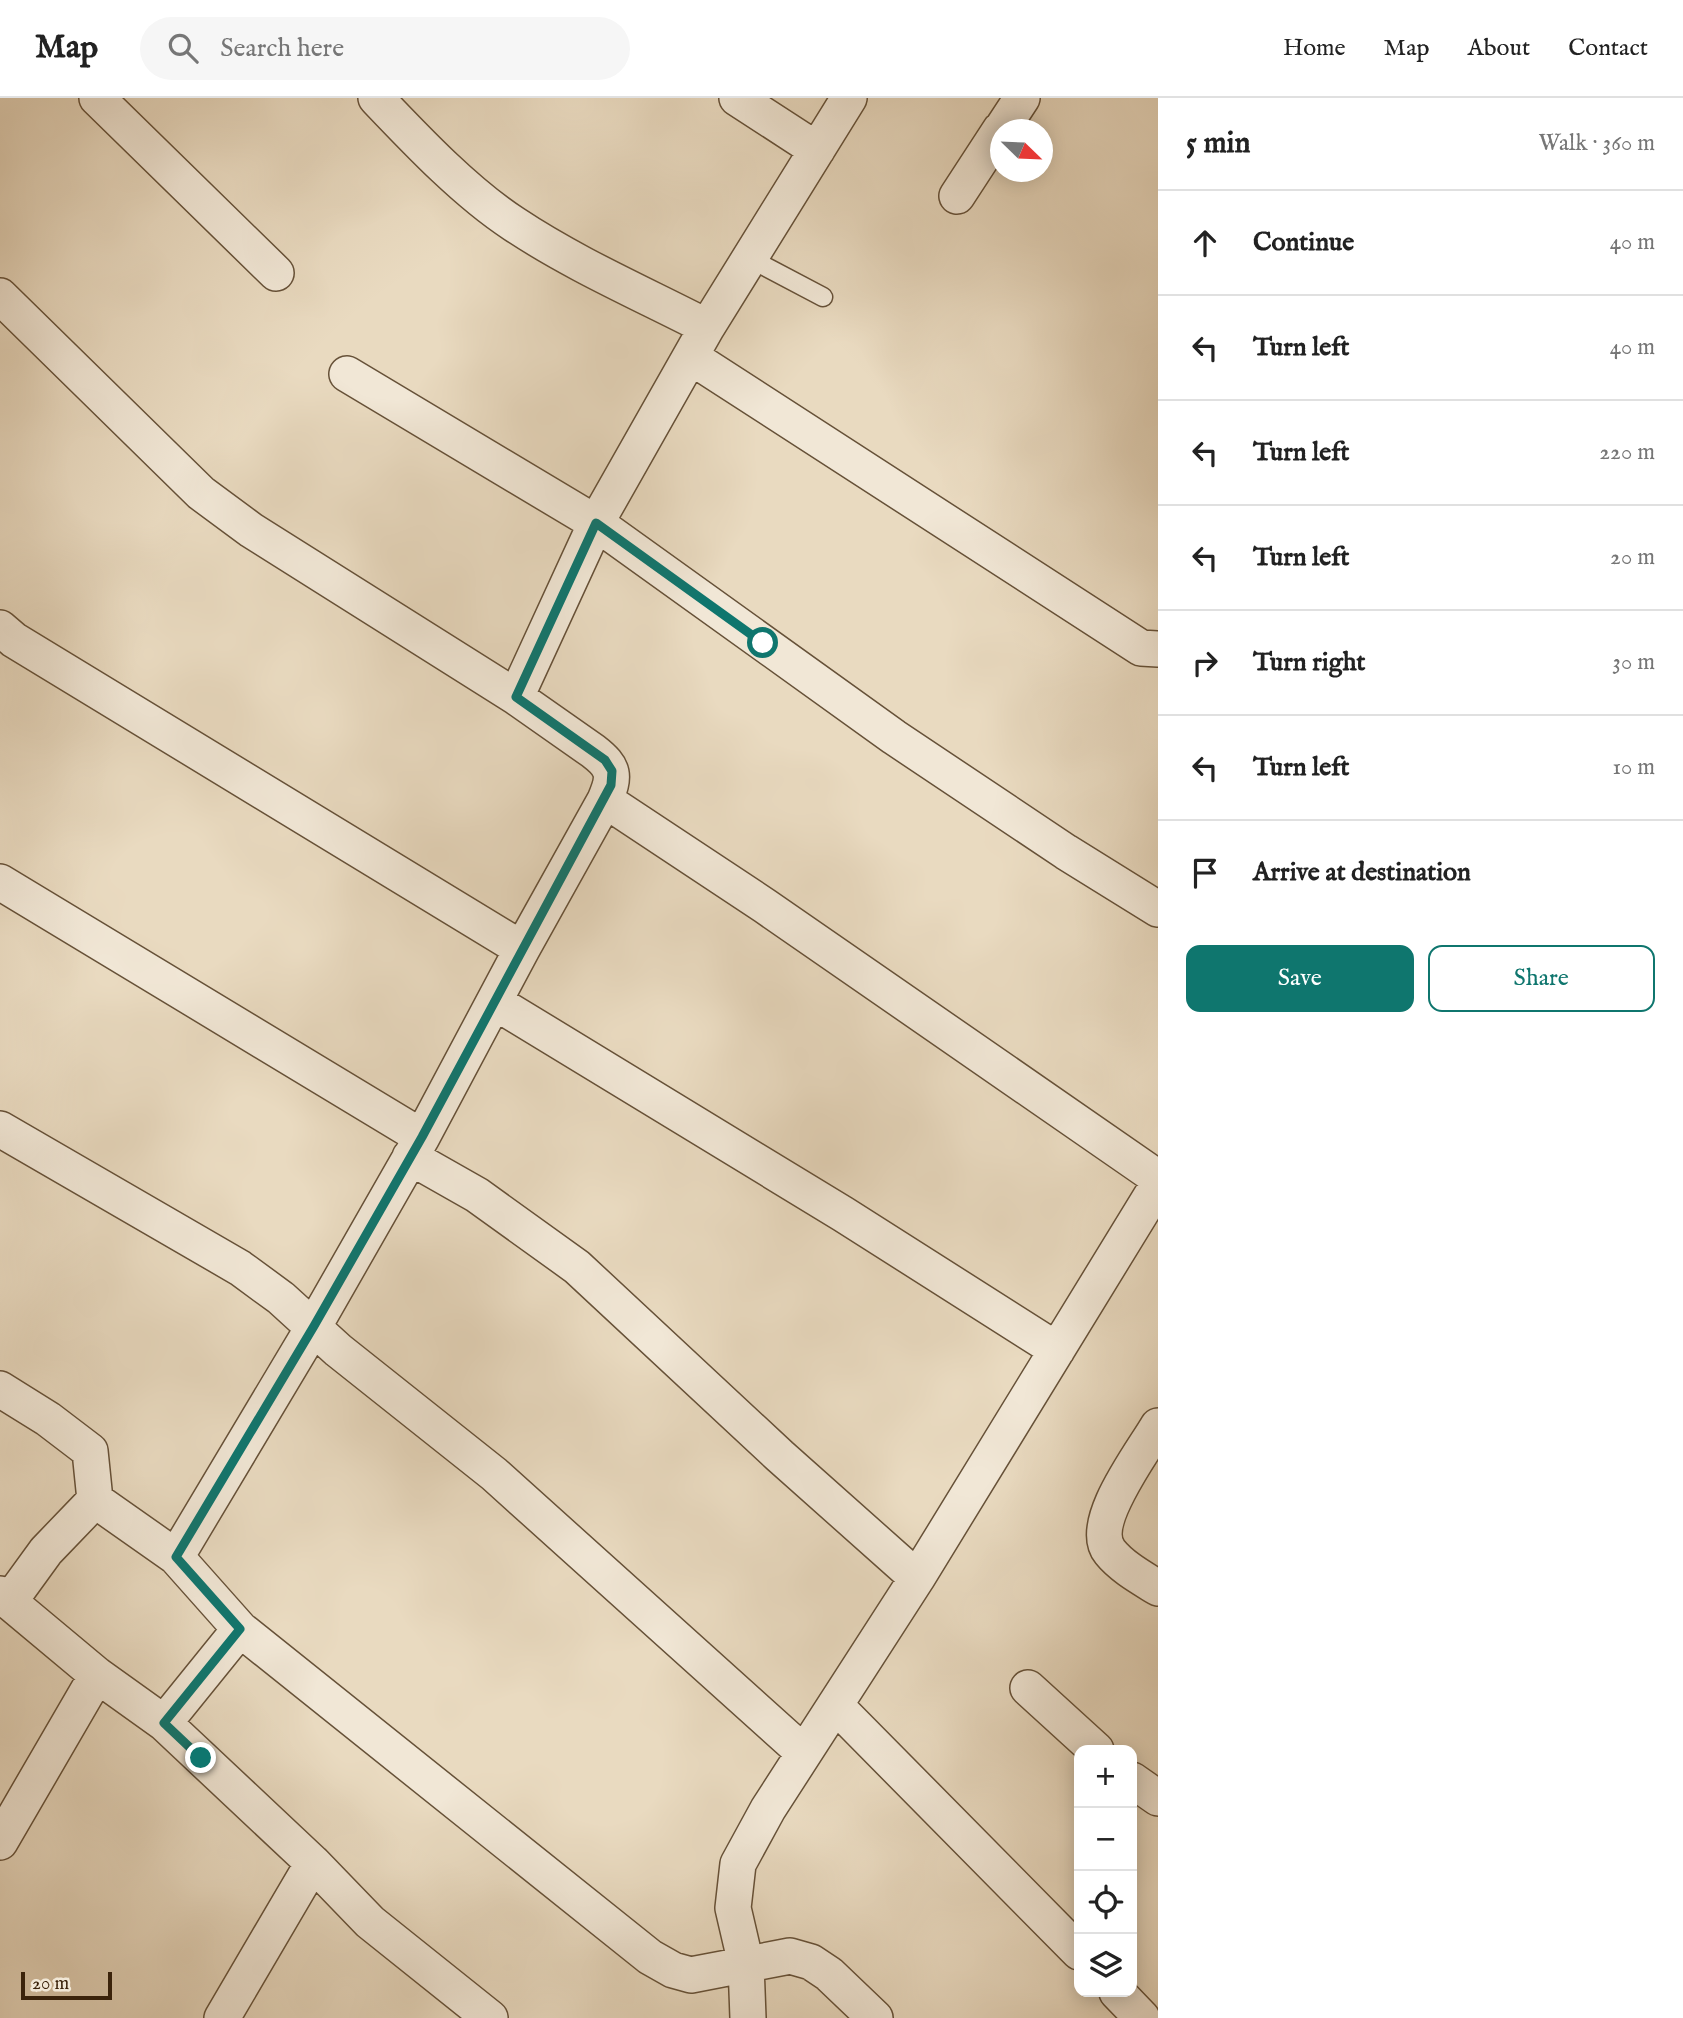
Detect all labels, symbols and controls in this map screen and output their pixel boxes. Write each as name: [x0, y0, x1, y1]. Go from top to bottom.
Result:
search box: [140, 17, 630, 80]
text: Map: [35, 27, 98, 69]
icon: search: [164, 29, 202, 67]
text: Search here: [220, 32, 344, 65]
text: Home: [1283, 33, 1346, 64]
text: Map: [1384, 33, 1430, 64]
text: About: [1468, 33, 1530, 64]
text: Contact: [1568, 33, 1648, 64]
north arrow: [990, 119, 1053, 182]
text: 5 min: [1186, 125, 1251, 163]
text: Walk · 360 m: [1538, 129, 1655, 158]
icon: ahead: [1186, 224, 1224, 262]
text: Continue: [1253, 226, 1354, 259]
text: 40 m: [1610, 228, 1655, 257]
icon: left: [1186, 329, 1224, 367]
text: Turn left: [1253, 331, 1350, 364]
text: 40 m: [1610, 333, 1655, 362]
icon: left: [1186, 434, 1224, 472]
text: Turn left: [1253, 436, 1350, 469]
text: 220 m: [1599, 438, 1655, 467]
icon: left: [1186, 539, 1224, 577]
text: Turn left: [1253, 541, 1350, 574]
text: 20 m: [1610, 543, 1655, 572]
route start: [747, 627, 778, 658]
icon: right: [1186, 644, 1224, 682]
text: Turn right: [1253, 646, 1366, 679]
text: 30 m: [1612, 648, 1655, 677]
icon: left: [1186, 749, 1224, 787]
text: Turn left: [1253, 751, 1350, 784]
text: 10 m: [1612, 753, 1655, 782]
icon: arrive: [1186, 854, 1224, 892]
text: Arrive at destination: [1253, 856, 1471, 889]
button: Save: [1186, 945, 1414, 1012]
button: Share: [1428, 945, 1655, 1012]
route end: [185, 1742, 216, 1773]
map controls: [1074, 1745, 1137, 1997]
button: +: [1074, 1745, 1137, 1808]
button: −: [1074, 1808, 1137, 1871]
button: locate: [1074, 1871, 1137, 1934]
button: layers: [1074, 1934, 1137, 1997]
scale bar: [21, 1969, 112, 2001]
text: 20 m: [32, 1972, 69, 1996]

